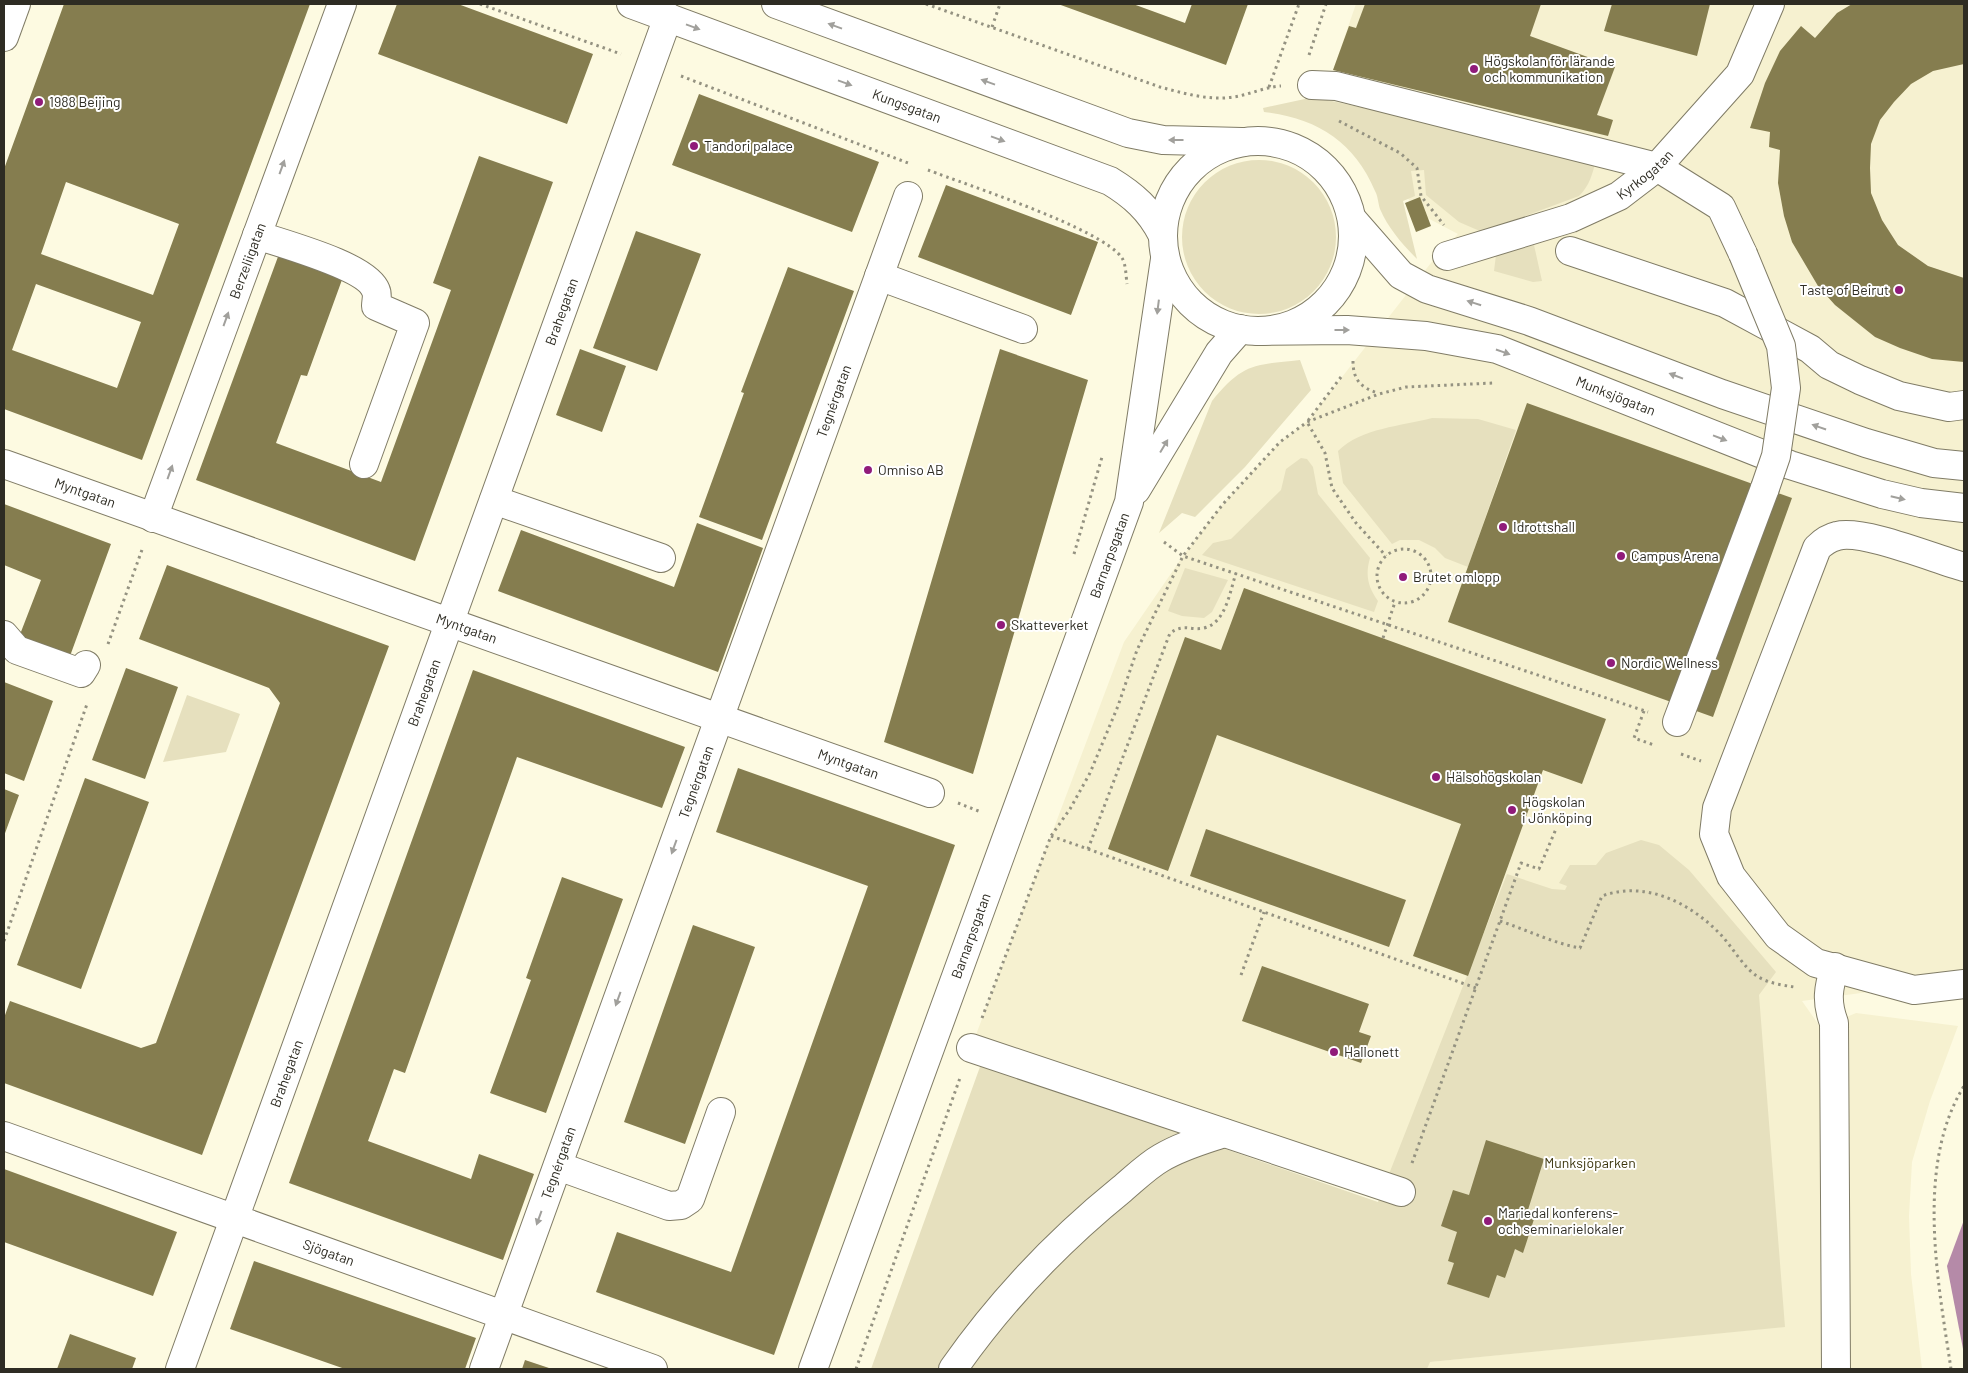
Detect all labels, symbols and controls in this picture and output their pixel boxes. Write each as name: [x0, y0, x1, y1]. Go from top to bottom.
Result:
one-way arrow: [827, 22, 842, 30]
one-way arrow: [686, 23, 701, 31]
place label: Högskolan för lärande och kommunikation: [1484, 52, 1615, 85]
marker: Högskolan för lärande och kommunikation: [1468, 63, 1480, 75]
one-way arrow: [980, 78, 995, 85]
one-way arrow: [838, 80, 853, 87]
street label: Kungsgatan: [870, 85, 944, 126]
place label: 1988 Beijing: [49, 93, 120, 110]
marker: 1988 Beijing: [33, 96, 45, 108]
one-way arrow: [991, 135, 1006, 143]
one-way arrow: [1167, 136, 1183, 144]
place label: Tandori palace: [704, 137, 793, 154]
marker: Tandori palace: [688, 140, 700, 152]
street label: Kyrkogatan: [1613, 146, 1676, 203]
one-way arrow: [278, 159, 286, 174]
street label: Berzeliigatan: [225, 220, 269, 301]
street label: Brahegatan: [541, 276, 581, 348]
place label: Taste of Beirut: [1799, 281, 1889, 298]
marker: Taste of Beirut: [1893, 284, 1905, 296]
one-way arrow: [1466, 299, 1481, 307]
one-way arrow: [1154, 300, 1162, 316]
one-way arrow: [223, 312, 230, 327]
one-way arrow: [1334, 326, 1350, 334]
one-way arrow: [1495, 349, 1510, 356]
street label: Tegnérgatan: [812, 362, 854, 440]
street label: Munksjögatan: [1574, 372, 1658, 419]
one-way arrow: [1668, 372, 1683, 380]
one-way arrow: [1812, 423, 1827, 430]
one-way arrow: [1713, 434, 1728, 442]
one-way arrow: [1159, 439, 1168, 452]
place label: Omniso AB: [878, 461, 944, 478]
one-way arrow: [166, 464, 174, 479]
marker: Omniso AB: [862, 464, 874, 476]
street label: Myntgatan: [52, 474, 118, 511]
one-way arrow: [1891, 494, 1906, 502]
street label: Barnarpsgatan: [1086, 510, 1132, 600]
place label: Idrottshall: [1513, 518, 1575, 535]
marker: Idrottshall: [1497, 521, 1509, 533]
place label: Campus Arena: [1631, 547, 1719, 564]
marker: Campus Arena: [1615, 550, 1627, 562]
place label: Brutet omlopp: [1413, 568, 1500, 585]
marker: Brutet omlopp: [1397, 571, 1409, 583]
street label: Myntgatan: [434, 609, 500, 647]
place label: Skatteverket: [1011, 616, 1089, 633]
marker: Skatteverket: [995, 619, 1007, 631]
place label: Nordic Wellness: [1621, 654, 1718, 671]
street label: Brahegatan: [404, 657, 444, 729]
marker: Nordic Wellness: [1605, 657, 1617, 669]
street label: Tegnérgatan: [675, 743, 717, 821]
street label: Myntgatan: [816, 745, 881, 782]
place label: Hälsohögskolan: [1446, 768, 1541, 785]
marker: Hälsohögskolan: [1430, 771, 1442, 783]
place label: Högskolan i Jönköping: [1522, 793, 1592, 826]
marker: Högskolan i Jönköping: [1506, 804, 1518, 816]
one-way arrow: [670, 840, 678, 855]
street label: Barnarpsgatan: [947, 891, 994, 981]
one-way arrow: [614, 992, 621, 1007]
street label: Brahegatan: [266, 1038, 306, 1109]
place label: Hallonett: [1344, 1043, 1399, 1060]
marker: Hallonett: [1328, 1046, 1340, 1058]
street label: Tegnérgatan: [537, 1124, 579, 1202]
park label: Munksjöparken: [1544, 1154, 1636, 1171]
place label: Mariedal konferens- och seminarielokaler: [1498, 1204, 1624, 1237]
one-way arrow: [535, 1211, 543, 1226]
marker: Mariedal konferens- och seminarielokaler: [1482, 1215, 1494, 1227]
street label: Sjögatan: [301, 1235, 357, 1269]

